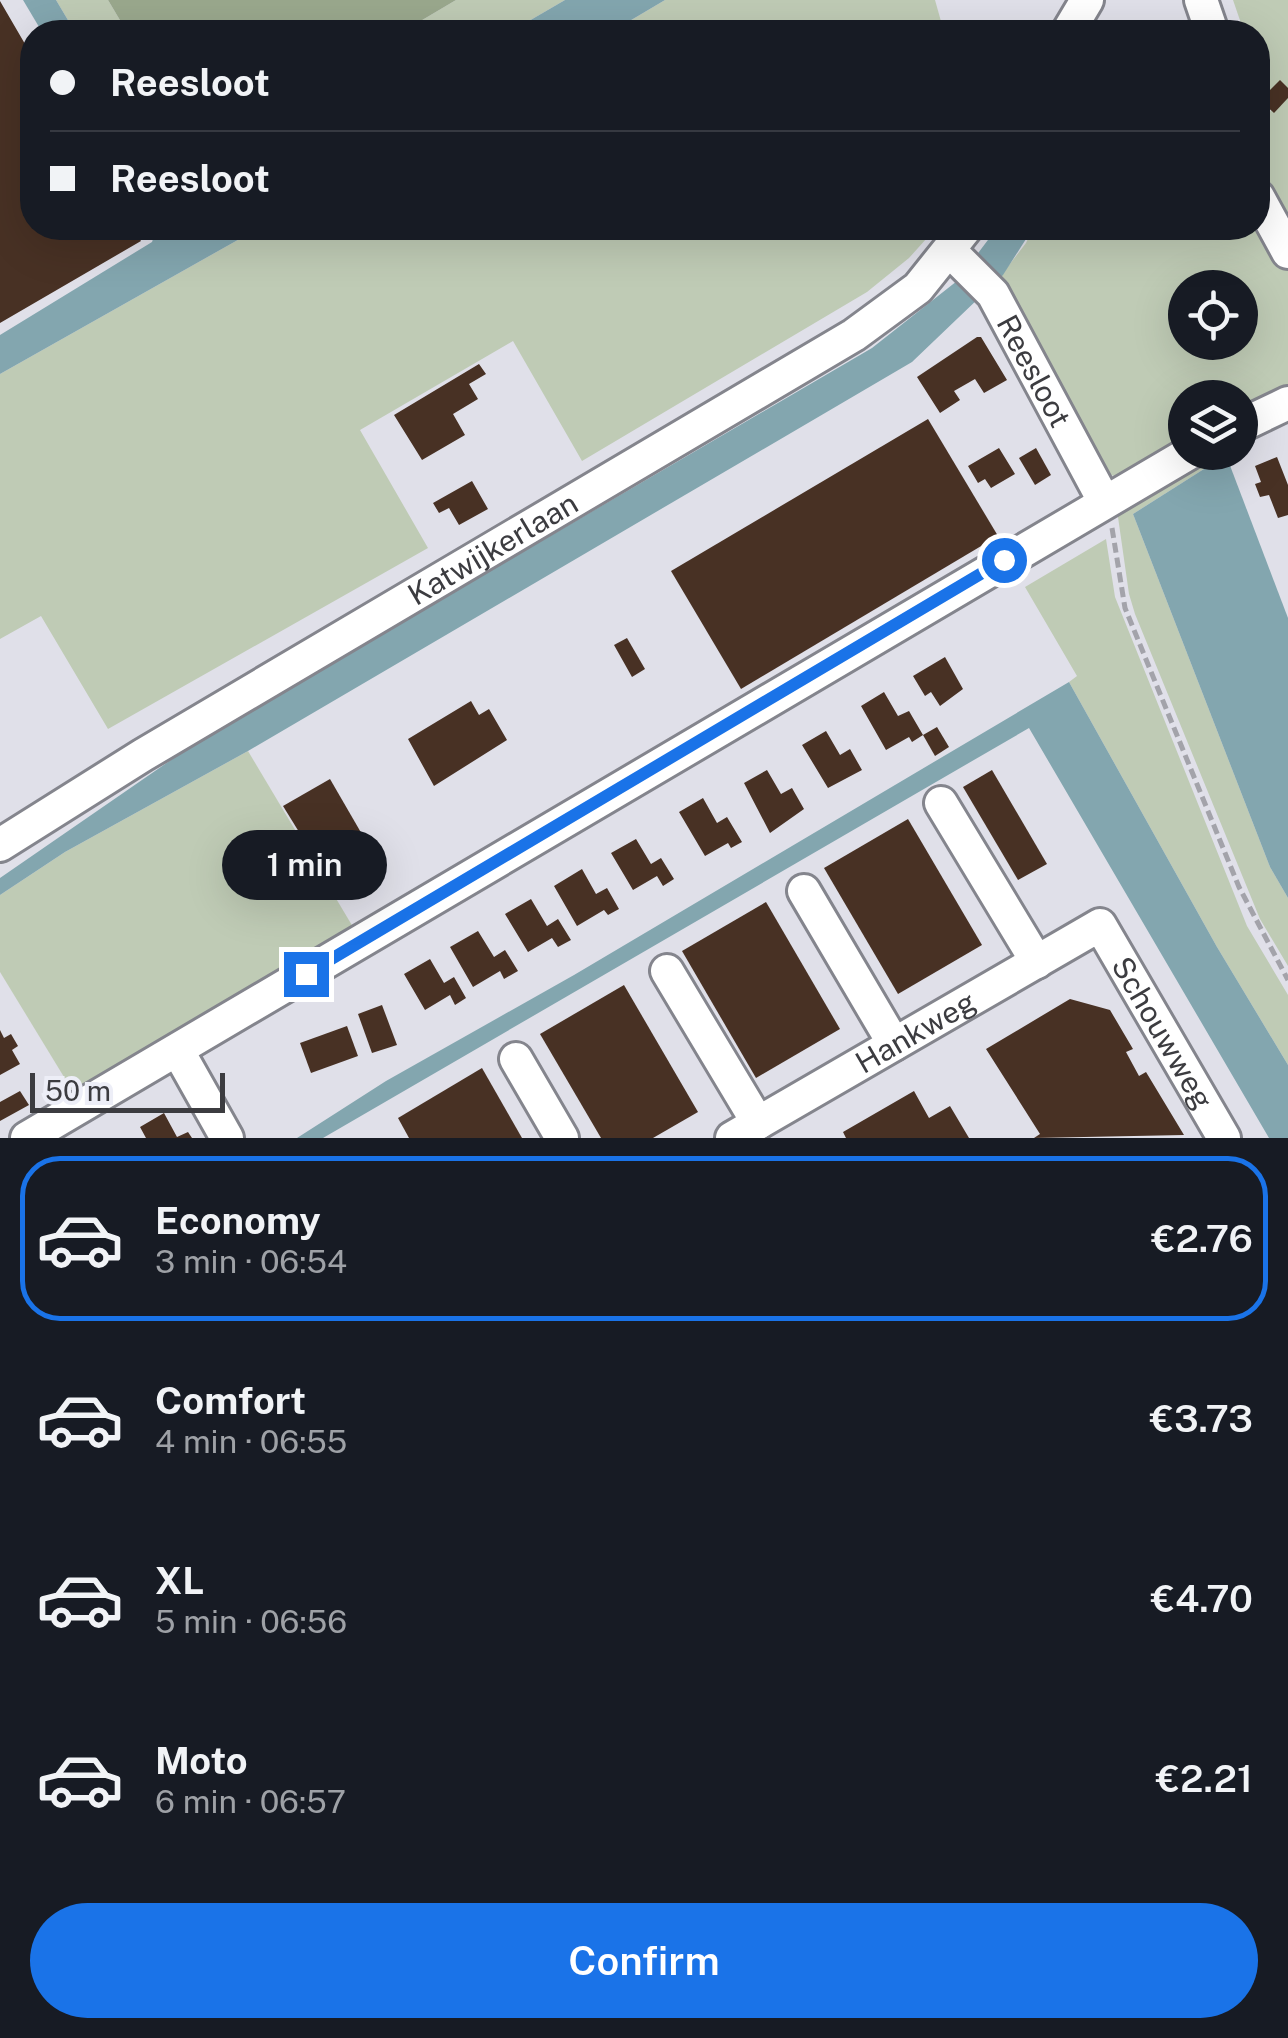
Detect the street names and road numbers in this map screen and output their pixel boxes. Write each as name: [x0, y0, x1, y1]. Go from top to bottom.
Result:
street label: Reesloot: [989, 309, 1079, 433]
street label: Katwijkerlaan: [401, 484, 584, 613]
street label: Schouwweg: [1104, 950, 1221, 1115]
street label: Hankweg: [849, 983, 982, 1081]

